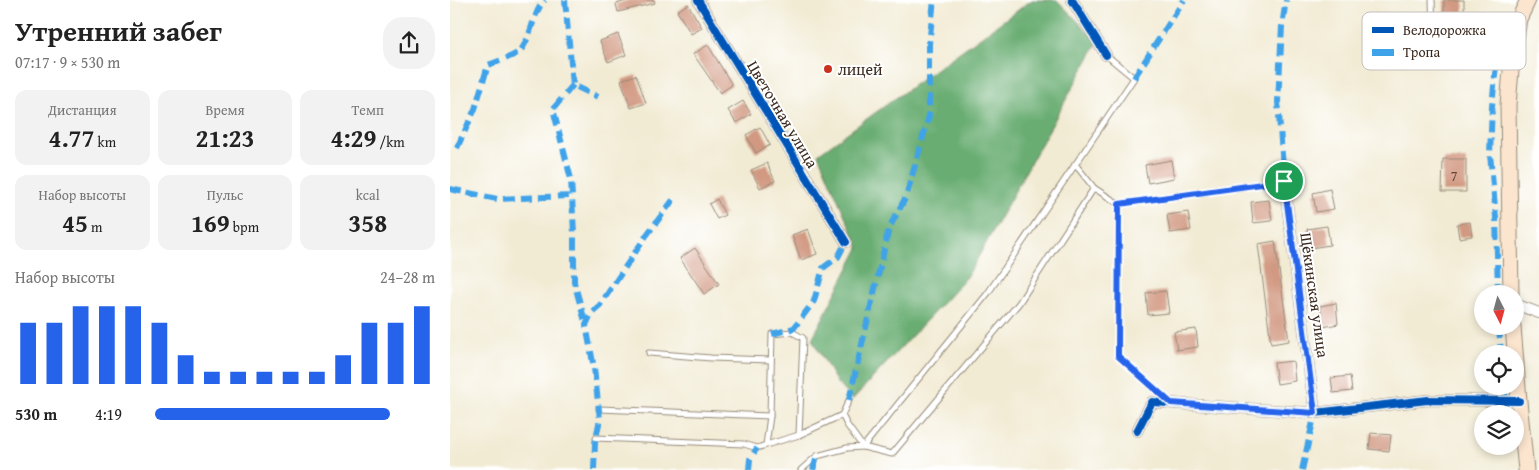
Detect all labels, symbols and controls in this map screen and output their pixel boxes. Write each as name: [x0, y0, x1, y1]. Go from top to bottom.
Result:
text: Утренний забег: [15, 10, 222, 51]
legend: [1362, 12, 1526, 70]
button: share: [383, 17, 435, 69]
text: Велодорожка: [1403, 20, 1486, 40]
text: Тропа: [1403, 42, 1440, 62]
text: 07:17 · 9 × 530 m: [15, 50, 120, 74]
street label: Цветочная улица: [741, 56, 825, 173]
place label: лицей: [838, 57, 883, 81]
marker: лицей: [822, 63, 834, 75]
text: Дистанция: [48, 100, 117, 120]
text: Время: [205, 100, 245, 120]
text: Темп: [352, 100, 384, 120]
text: 4.77: [49, 120, 94, 156]
text: 21:23: [196, 120, 254, 156]
text: 4:29: [331, 120, 377, 156]
text: km: [94, 132, 116, 152]
text: /km: [377, 132, 405, 152]
pin: [1263, 160, 1305, 202]
house number: 7: [1451, 166, 1458, 186]
icon: arrive: [1270, 167, 1298, 195]
text: Набор высоты: [39, 185, 126, 205]
text: Пульс: [207, 185, 243, 205]
text: kcal: [356, 185, 380, 205]
text: 45: [62, 205, 88, 241]
text: 169: [191, 205, 230, 241]
text: 358: [348, 205, 387, 241]
text: m: [88, 217, 103, 237]
text: bpm: [230, 217, 259, 237]
street label: Щёкинская улица: [1294, 231, 1336, 359]
text: Набор высоты: [15, 265, 115, 289]
text: 24–28 m: [380, 265, 435, 289]
north arrow: [1474, 285, 1524, 335]
map controls: [1474, 285, 1524, 455]
button: locate: [1474, 345, 1524, 395]
text: 530 m: [15, 402, 57, 426]
text: 4:19: [95, 402, 122, 426]
button: layers: [1474, 405, 1524, 455]

